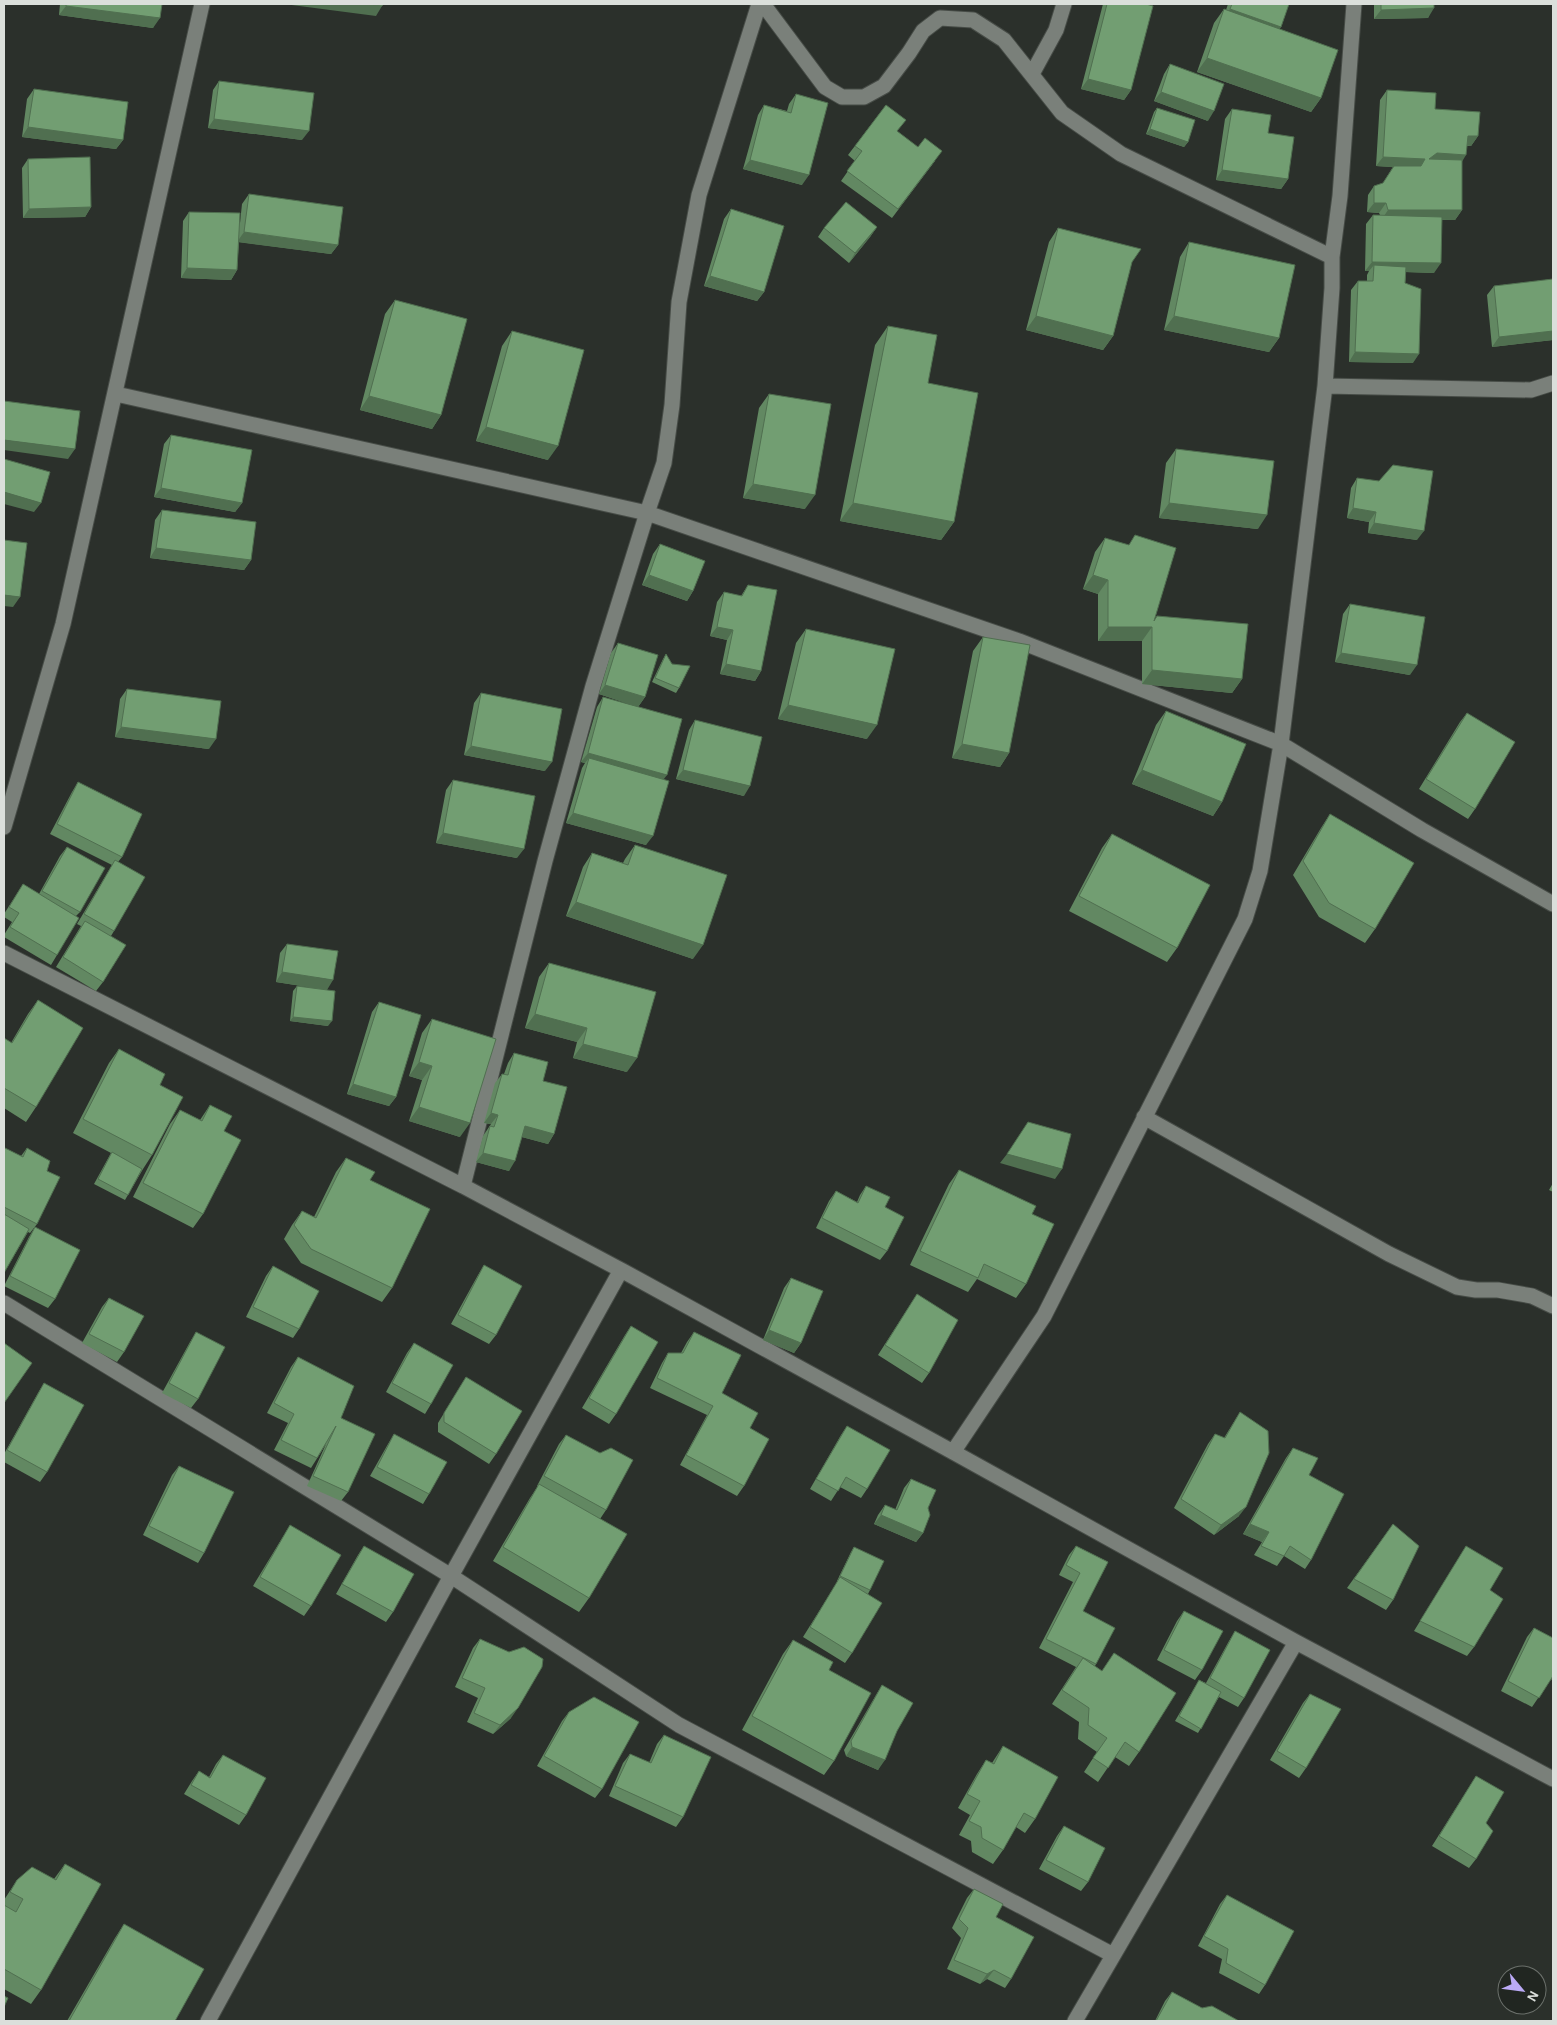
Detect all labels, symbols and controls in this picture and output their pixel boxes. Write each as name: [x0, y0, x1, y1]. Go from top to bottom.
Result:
north arrow: [1497, 1965, 1547, 2015]
text: N: [1524, 1988, 1541, 2003]

